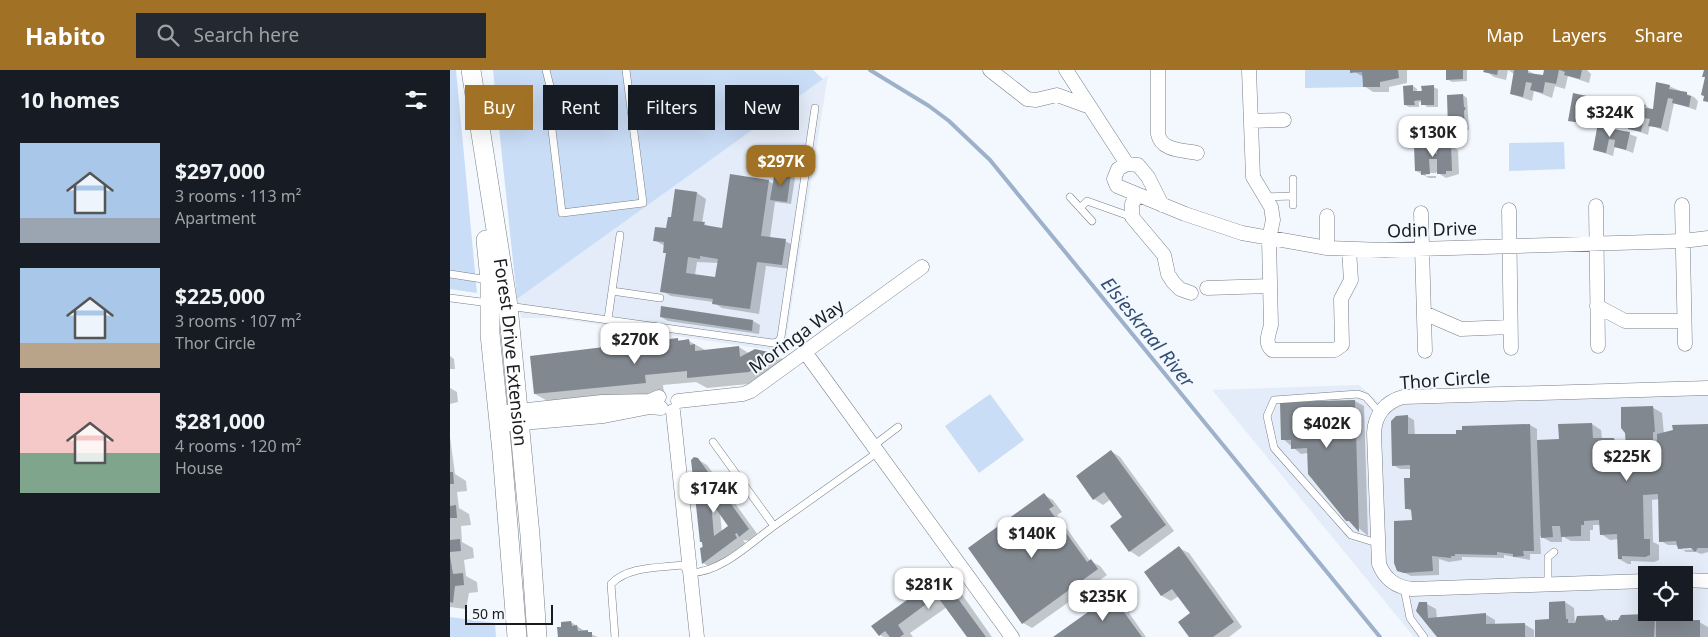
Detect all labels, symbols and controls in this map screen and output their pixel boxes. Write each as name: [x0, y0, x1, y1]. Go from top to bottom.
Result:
search box: [136, 13, 486, 58]
text: Habito: [25, 19, 106, 52]
icon: search: [154, 21, 182, 49]
text: Search here: [194, 22, 299, 48]
text: Map: [1486, 23, 1524, 47]
text: Layers: [1552, 23, 1607, 47]
text: Share: [1635, 23, 1683, 47]
chip: Buy: [465, 85, 533, 130]
chip: Rent: [543, 85, 618, 130]
chip: Filters: [628, 85, 715, 130]
chip: New: [725, 85, 799, 130]
text: 10 homes: [20, 86, 120, 114]
icon: filters: [402, 86, 430, 114]
pin: $324K: [1575, 96, 1645, 138]
text: $324K: [1586, 101, 1634, 123]
pin: $130K: [1398, 116, 1468, 158]
text: $130K: [1409, 121, 1457, 143]
pin: $297K: [746, 144, 816, 187]
text: $297K: [757, 150, 805, 172]
text: $297,000: [175, 157, 265, 185]
icon: home: [60, 163, 120, 223]
text: 3 rooms · 113 m²: [175, 185, 301, 207]
text: Apartment: [175, 207, 256, 229]
street label: Odin Drive: [1387, 215, 1477, 243]
street label: Forest Drive Extension: [489, 256, 533, 447]
water label: Elsieskraal River: [1095, 271, 1202, 394]
text: $225,000: [175, 282, 265, 310]
icon: home: [60, 288, 120, 348]
street label: Moringa Way: [744, 293, 849, 379]
text: 3 rooms · 107 m²: [175, 310, 301, 332]
pin: $270K: [600, 322, 670, 365]
text: $270K: [611, 328, 659, 350]
text: Thor Circle: [175, 332, 256, 354]
street label: Thor Circle: [1399, 364, 1491, 394]
pin: $402K: [1292, 406, 1362, 449]
text: $281,000: [175, 407, 265, 435]
text: $402K: [1303, 412, 1351, 434]
icon: home: [60, 413, 120, 473]
text: 4 rooms · 120 m²: [175, 435, 301, 457]
pin: $225K: [1592, 440, 1662, 482]
text: $225K: [1603, 445, 1651, 467]
text: House: [175, 457, 223, 479]
pin: $174K: [679, 472, 749, 514]
text: $174K: [690, 477, 738, 499]
pin: $140K: [997, 516, 1067, 559]
text: $140K: [1008, 522, 1056, 544]
map controls: [1638, 566, 1693, 621]
button: locate: [1638, 566, 1693, 621]
pin: $281K: [894, 568, 964, 610]
text: $281K: [905, 573, 953, 595]
pin: $235K: [1068, 580, 1138, 622]
text: $235K: [1079, 585, 1127, 607]
scale bar: [465, 602, 552, 625]
text: 50 m: [472, 604, 505, 623]

